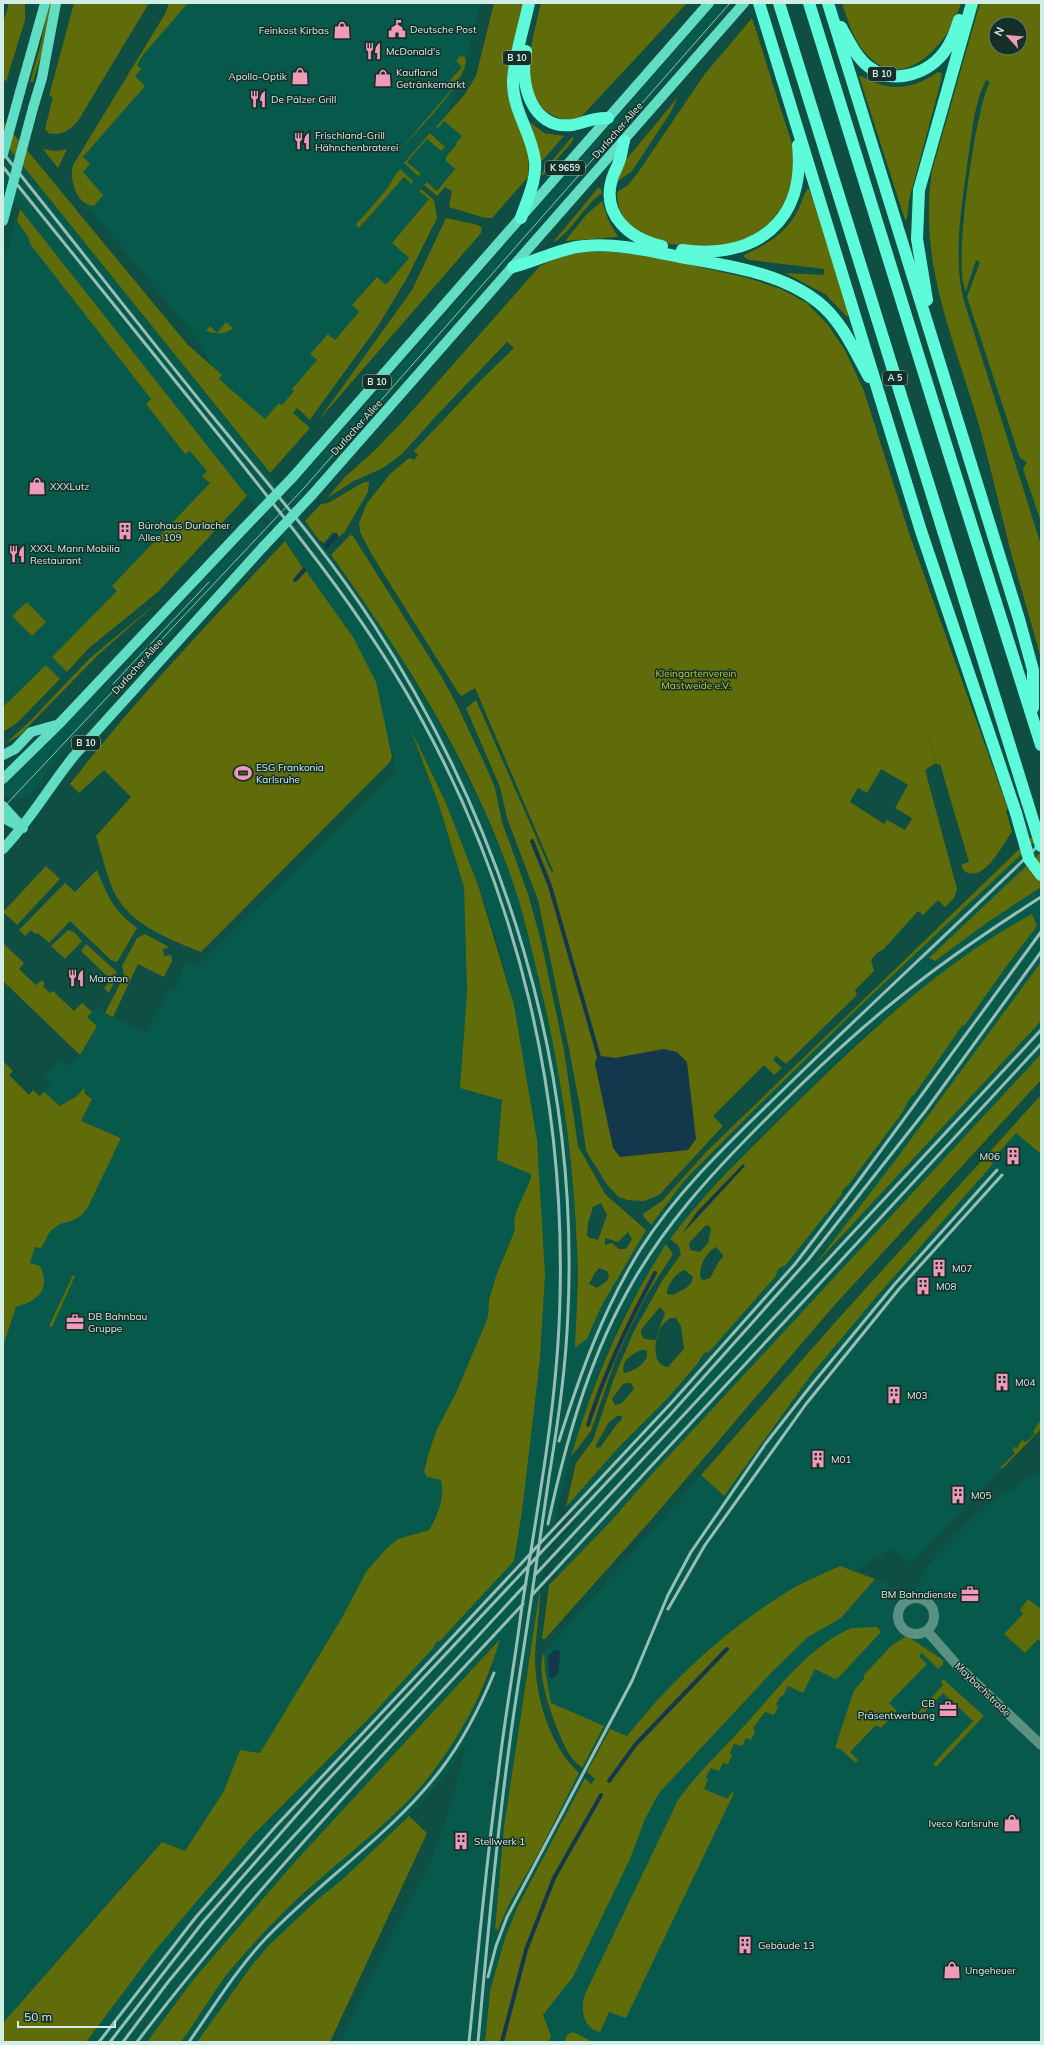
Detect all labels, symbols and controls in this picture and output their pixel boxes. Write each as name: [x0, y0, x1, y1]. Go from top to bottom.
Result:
north arrow: [988, 16, 1028, 56]
public building icon: Deutsche Post: [387, 19, 407, 39]
shop icon: Feinkost Kirbas: [332, 20, 352, 40]
place label: Deutsche Post: [410, 23, 477, 36]
place label: Feinkost Kirbas: [259, 24, 329, 37]
text: N: [991, 25, 1007, 38]
restaurant icon: McDonald's: [363, 41, 383, 61]
place label: McDonald's: [386, 45, 440, 58]
road number: B 10: [503, 51, 531, 65]
shop icon: Apollo-Optik: [290, 66, 310, 86]
place label: Kaufland Getränkemarkt: [396, 66, 466, 91]
road number: B 10: [868, 67, 896, 81]
shop icon: Kaufland Getränkemarkt: [373, 68, 393, 88]
place label: Apollo-Optik: [228, 70, 288, 83]
restaurant icon: De Pälzer Grill: [248, 89, 268, 109]
place label: De Pälzer Grill: [271, 93, 336, 106]
street label: Durlacher Allee: [589, 99, 645, 161]
place label: Frischland-Grill Hähnchenbraterei: [315, 129, 398, 154]
restaurant icon: Frischland-Grill Hähnchenbraterei: [292, 131, 312, 151]
road number: K 9659: [545, 161, 585, 175]
road number: A 5: [883, 371, 907, 385]
road number: B 10: [363, 375, 391, 389]
street label: Durlacher Allee: [328, 397, 385, 458]
shop icon: XXXLutz: [27, 476, 47, 496]
place label: XXXLutz: [50, 480, 89, 493]
place label: Bürohaus Durlacher Allee 109: [138, 519, 231, 544]
building icon: Bürohaus Durlacher Allee 109: [115, 521, 135, 541]
place label: XXXL Mann Mobilia Restaurant: [30, 542, 120, 567]
restaurant icon: XXXL Mann Mobilia Restaurant: [7, 544, 27, 564]
street label: Durlacher Allee: [109, 636, 166, 697]
park label: Kleingartenverein Mastweide e.V.: [656, 667, 737, 692]
road number: B 10: [72, 736, 100, 750]
place label: ESG Frankonia Karlsruhe: [256, 761, 324, 786]
sports icon: ESG Frankonia Karlsruhe: [233, 763, 253, 783]
restaurant icon: Maraton: [66, 968, 86, 988]
place label: Maraton: [89, 972, 128, 985]
building icon: M06: [1003, 1146, 1023, 1166]
place label: M06: [979, 1150, 1000, 1163]
building icon: M07: [929, 1258, 949, 1278]
place label: M07: [952, 1262, 973, 1275]
building icon: M08: [913, 1276, 933, 1296]
place label: M08: [936, 1280, 957, 1293]
place label: DB Bahnbau Gruppe: [88, 1310, 147, 1335]
office icon: DB Bahnbau Gruppe: [65, 1312, 85, 1332]
building icon: M04: [992, 1372, 1012, 1392]
place label: M04: [1015, 1376, 1036, 1389]
building icon: M03: [884, 1385, 904, 1405]
place label: M03: [907, 1389, 928, 1402]
building icon: M01: [808, 1449, 828, 1469]
place label: M01: [831, 1453, 852, 1466]
building icon: M05: [948, 1485, 968, 1505]
place label: M05: [971, 1489, 992, 1502]
office icon: BM Bahndienste: [960, 1584, 980, 1604]
place label: BM Bahndienste: [881, 1588, 957, 1601]
street label: Maybachstraße: [952, 1660, 1013, 1719]
place label: CB Präsentwerbung: [858, 1697, 935, 1722]
office icon: CB Präsentwerbung: [938, 1699, 958, 1719]
shop icon: Iveco Karlsruhe: [1002, 1813, 1022, 1833]
place label: Iveco Karlsruhe: [929, 1817, 999, 1830]
building icon: Stellwerk 1: [451, 1831, 471, 1851]
place label: Stellwerk 1: [474, 1835, 525, 1848]
building icon: Gebäude 13: [735, 1935, 755, 1955]
place label: Gebäude 13: [758, 1939, 815, 1952]
shop icon: Ungeheuer: [942, 1960, 962, 1980]
place label: Ungeheuer: [965, 1964, 1016, 1977]
scale bar: [18, 2003, 115, 2029]
text: 50 m: [24, 2009, 52, 2024]

